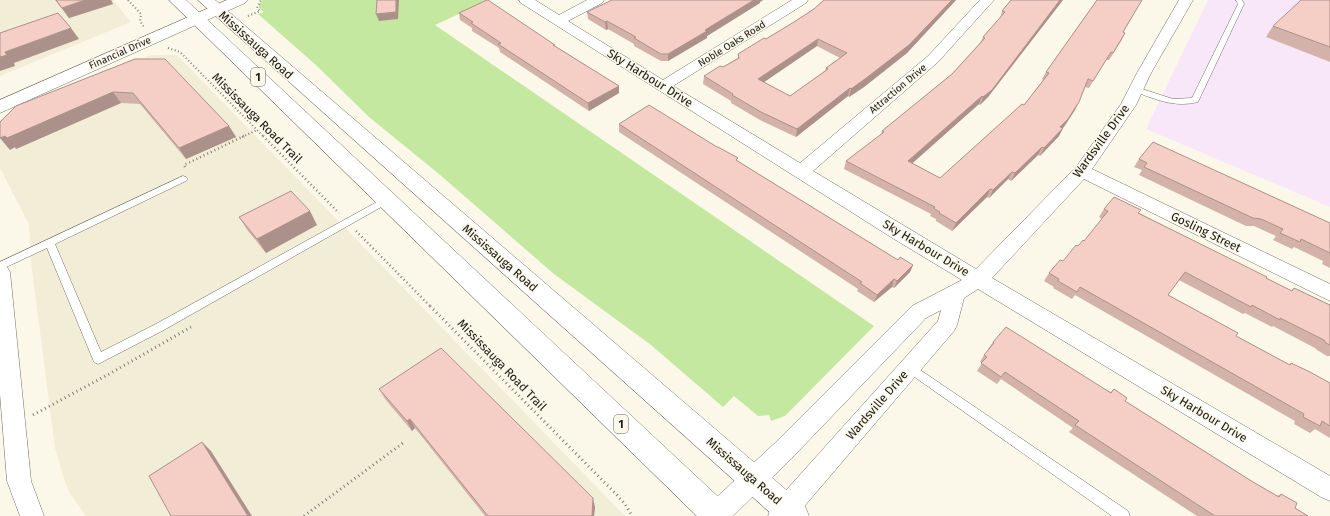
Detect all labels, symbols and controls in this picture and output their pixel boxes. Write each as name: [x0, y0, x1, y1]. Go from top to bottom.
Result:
street label: Mississauga Road: [216, 8, 296, 82]
street label: Noble Oaks Road: [696, 18, 768, 70]
street label: Financial Drive: [87, 34, 153, 72]
street label: Sky Harbour Drive: [605, 46, 695, 110]
street label: Attraction Drive: [867, 62, 929, 116]
road number: 1: [251, 68, 265, 86]
street label: Mississauga Road Trail: [209, 70, 305, 166]
street label: Wardsville Drive: [1070, 102, 1132, 180]
street label: Gosling Street: [1169, 209, 1244, 255]
street label: Sky Harbour Drive: [880, 217, 972, 279]
street label: Mississauga Road: [460, 222, 540, 294]
street label: Mississauga Road Trail: [455, 316, 550, 414]
street label: Wardsville Drive: [843, 368, 911, 442]
street label: Sky Harbour Drive: [1158, 383, 1250, 445]
road number: 1: [614, 415, 628, 433]
street label: Mississauga Road: [704, 435, 784, 507]

